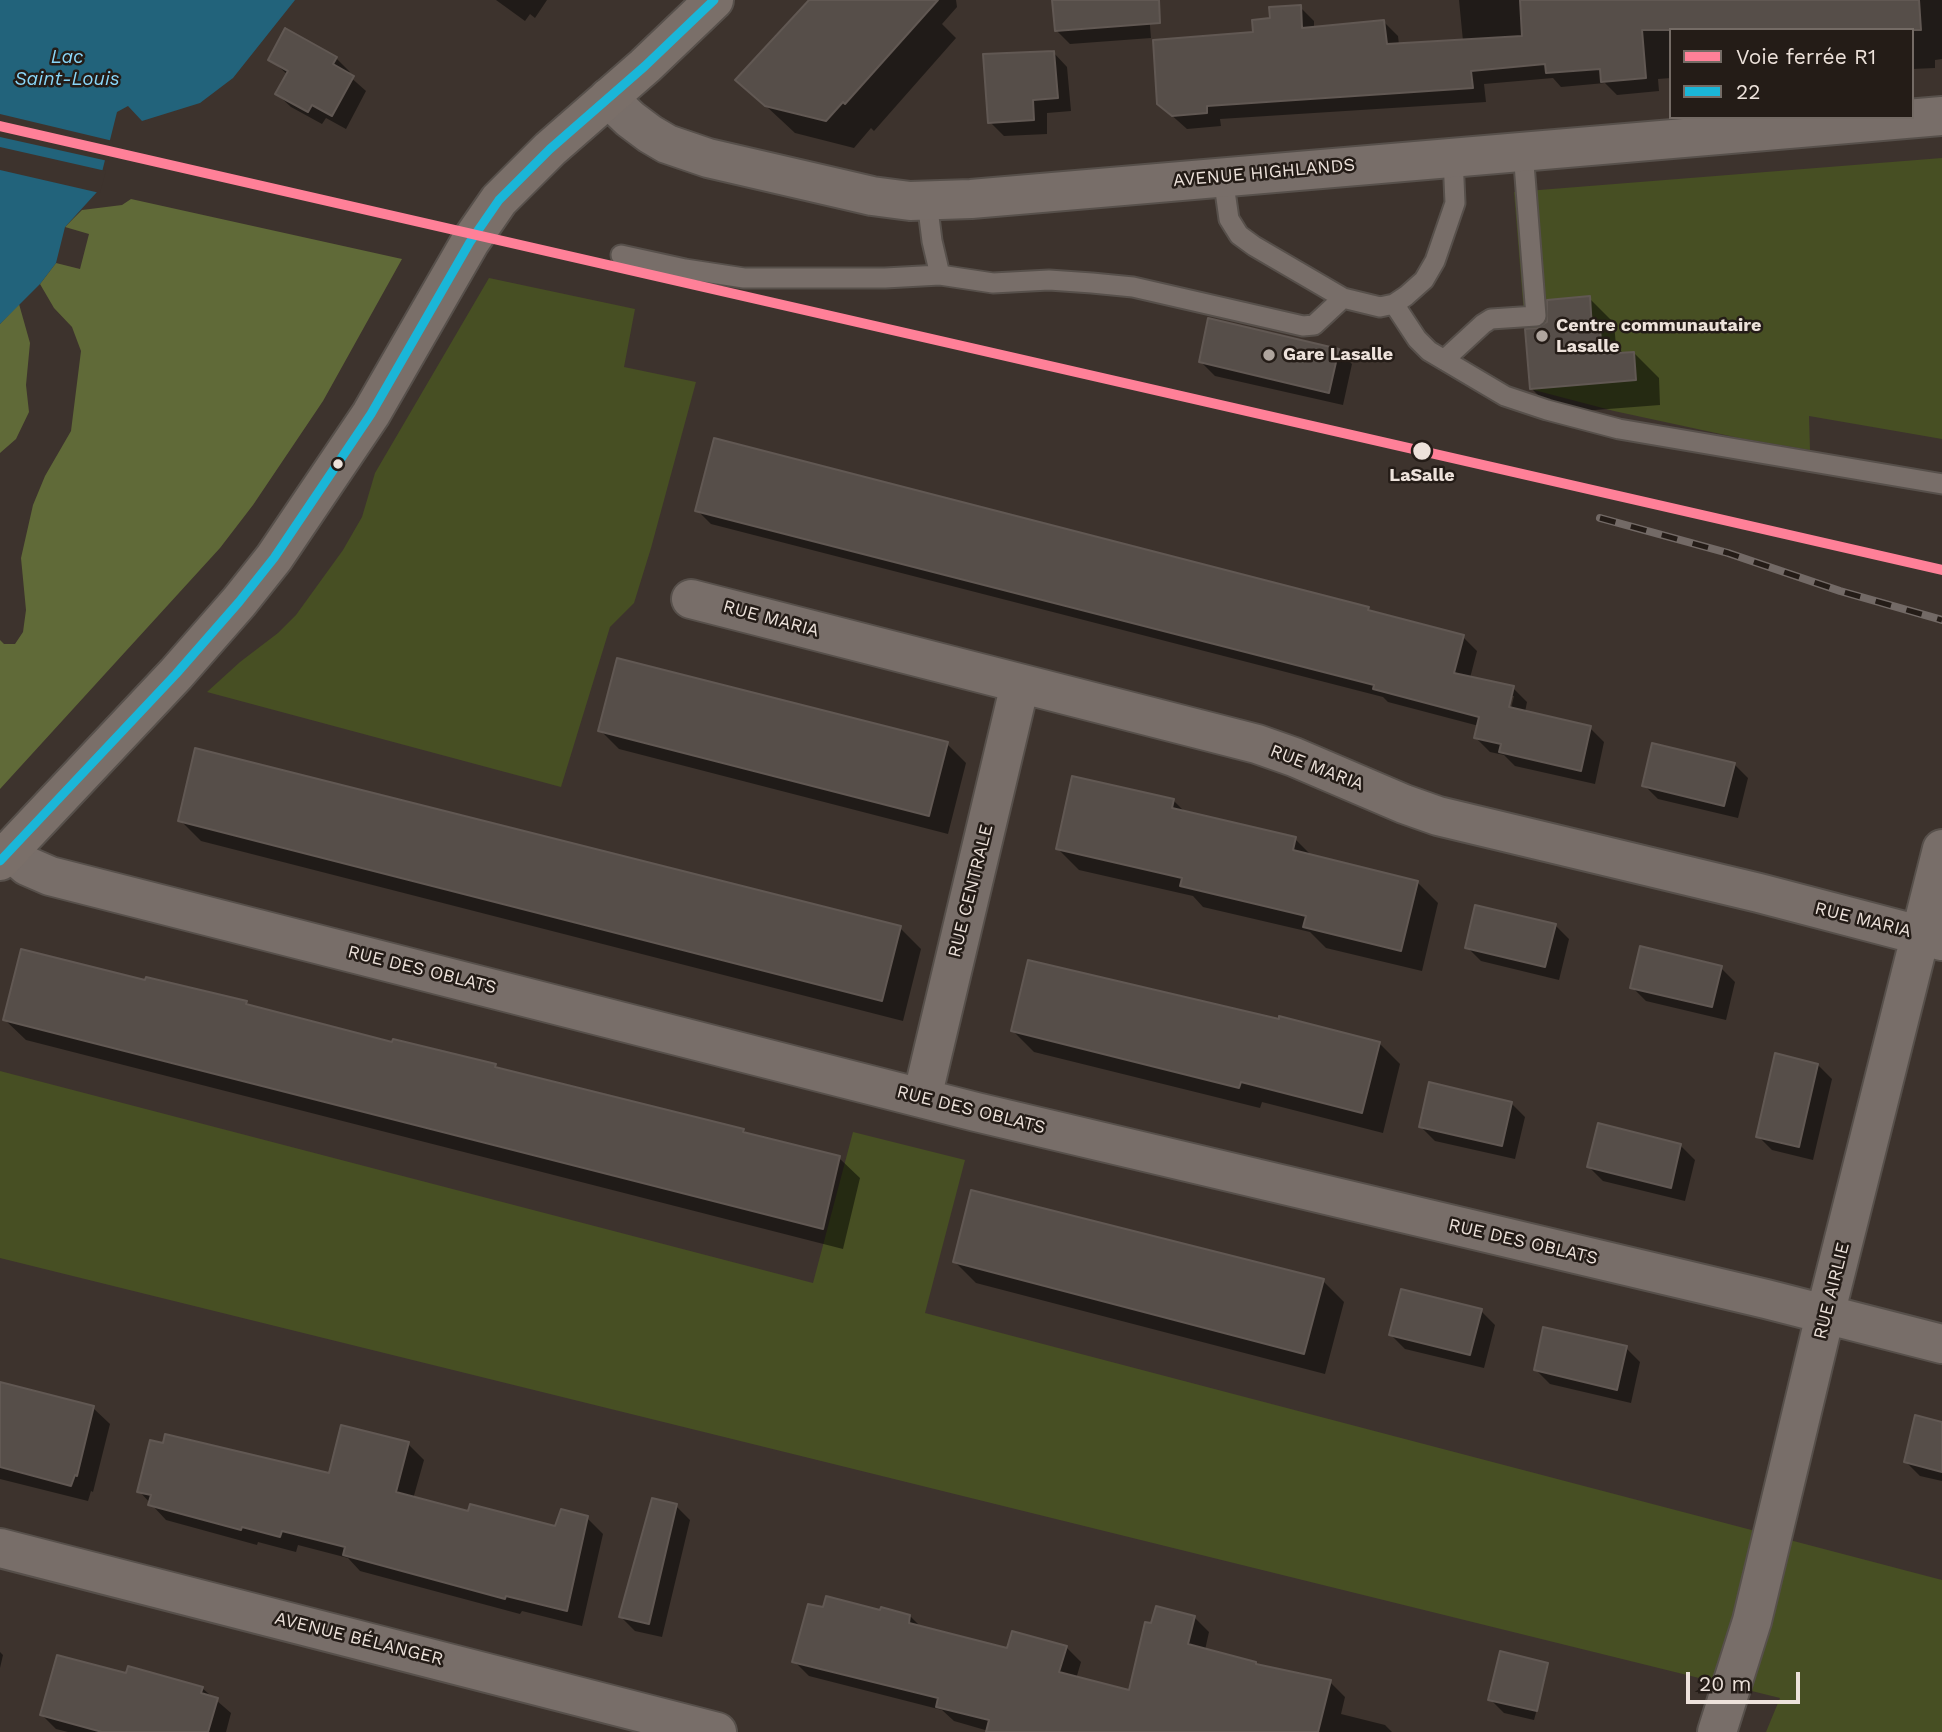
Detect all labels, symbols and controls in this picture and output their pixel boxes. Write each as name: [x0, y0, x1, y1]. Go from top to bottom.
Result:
legend: [1669, 28, 1914, 119]
text: Voie ferrée R1: [1736, 44, 1876, 69]
water label: Lac Saint-Louis: [14, 46, 120, 90]
text: 22: [1736, 79, 1761, 104]
street label: AVENUE HIGHLANDS: [1172, 154, 1356, 192]
place label: Centre communautaire Lasalle: [1556, 315, 1761, 358]
marker: Centre communautaire Lasalle: [1534, 328, 1550, 344]
place label: Gare Lasalle: [1283, 344, 1393, 366]
marker: Gare Lasalle: [1261, 347, 1277, 363]
marker: LaSalle: [1411, 440, 1433, 462]
unlabelled marker: [331, 457, 345, 471]
place label: LaSalle: [1389, 465, 1455, 487]
street label: RUE MARIA: [721, 596, 821, 642]
street label: RUE MARIA: [1267, 740, 1367, 796]
street label: RUE CENTRALE: [944, 822, 998, 960]
street label: RUE MARIA: [1812, 898, 1914, 942]
street label: RUE DES OBLATS: [345, 941, 499, 999]
street label: RUE DES OBLATS: [894, 1081, 1048, 1139]
street label: RUE DES OBLATS: [1446, 1214, 1600, 1270]
street label: RUE AIRLIE: [1810, 1240, 1854, 1342]
street label: AVENUE BÉLANGER: [272, 1608, 446, 1670]
scale bar: [1690, 1658, 1804, 1702]
text: 20 m: [1699, 1671, 1751, 1696]

